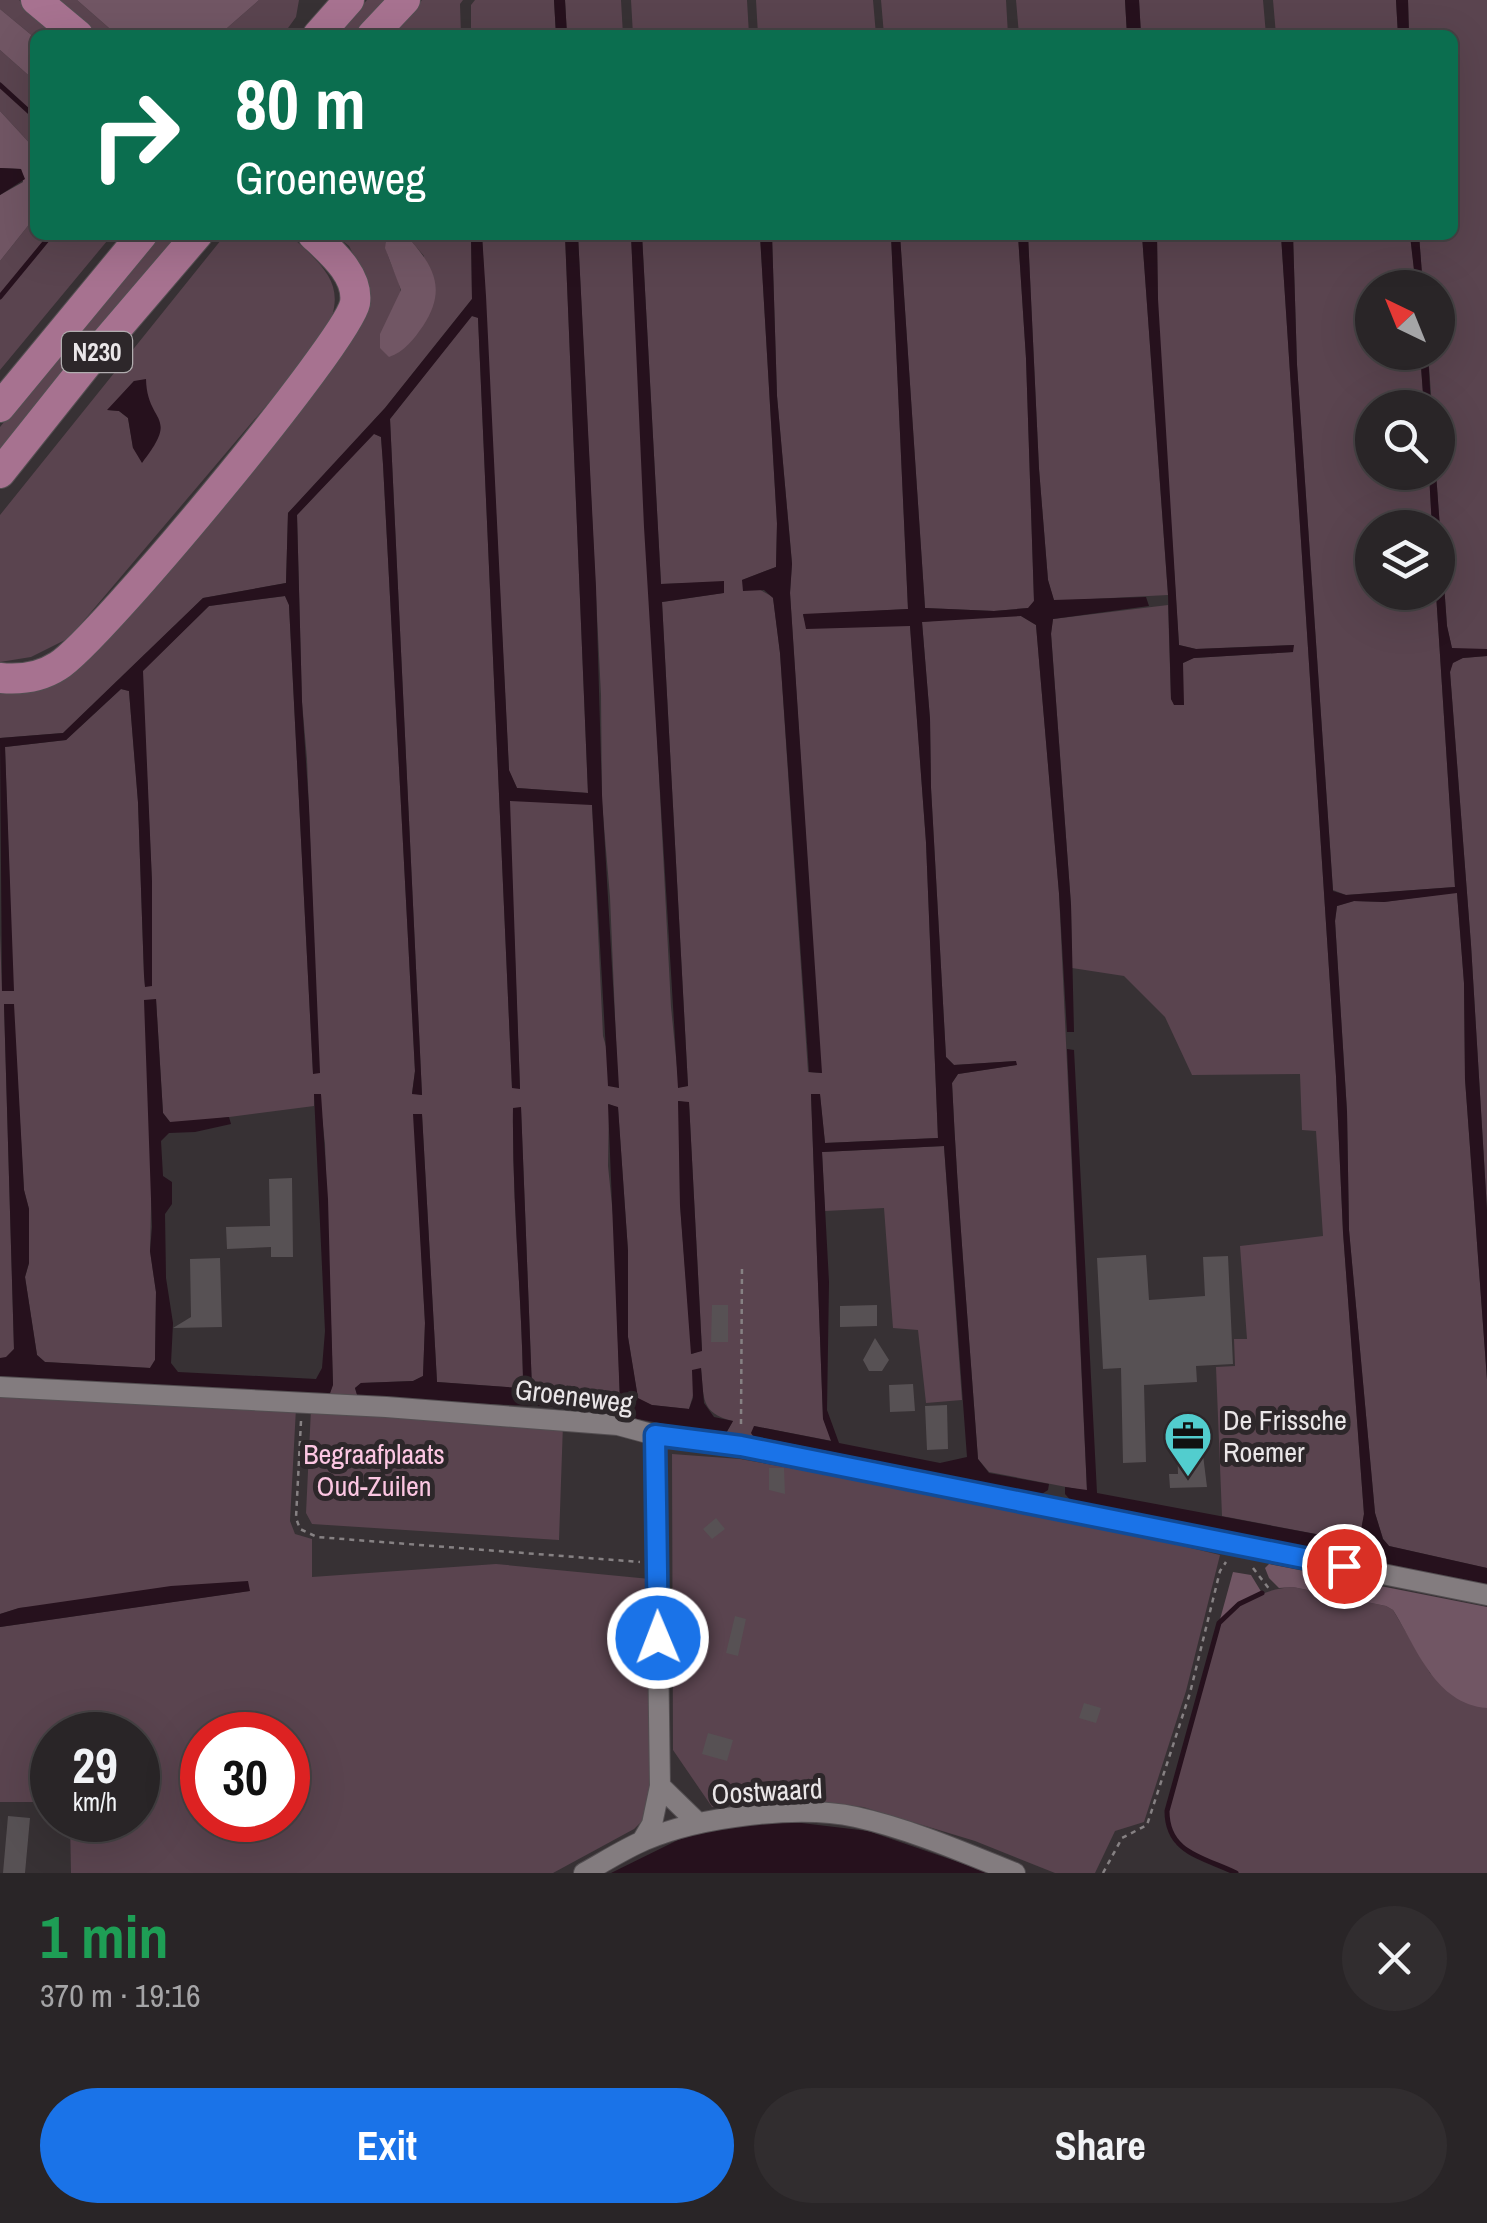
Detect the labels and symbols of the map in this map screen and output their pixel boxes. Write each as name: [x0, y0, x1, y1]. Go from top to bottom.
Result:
north arrow: [1355, 270, 1455, 370]
road number: N230: [62, 332, 132, 372]
street label: Groeneweg: [513, 1370, 635, 1422]
place label: De Frissche Roemer: [1223, 1401, 1347, 1471]
office icon: De Frissche Roemer: [1162, 1410, 1214, 1478]
park label: Begraafplaats Oud-Zuilen: [303, 1435, 445, 1505]
pin: [1302, 1524, 1387, 1609]
position arrow: [606, 1586, 710, 1690]
speed limit sign: 30: [180, 1712, 310, 1842]
street label: Oostwaard: [711, 1769, 823, 1813]

